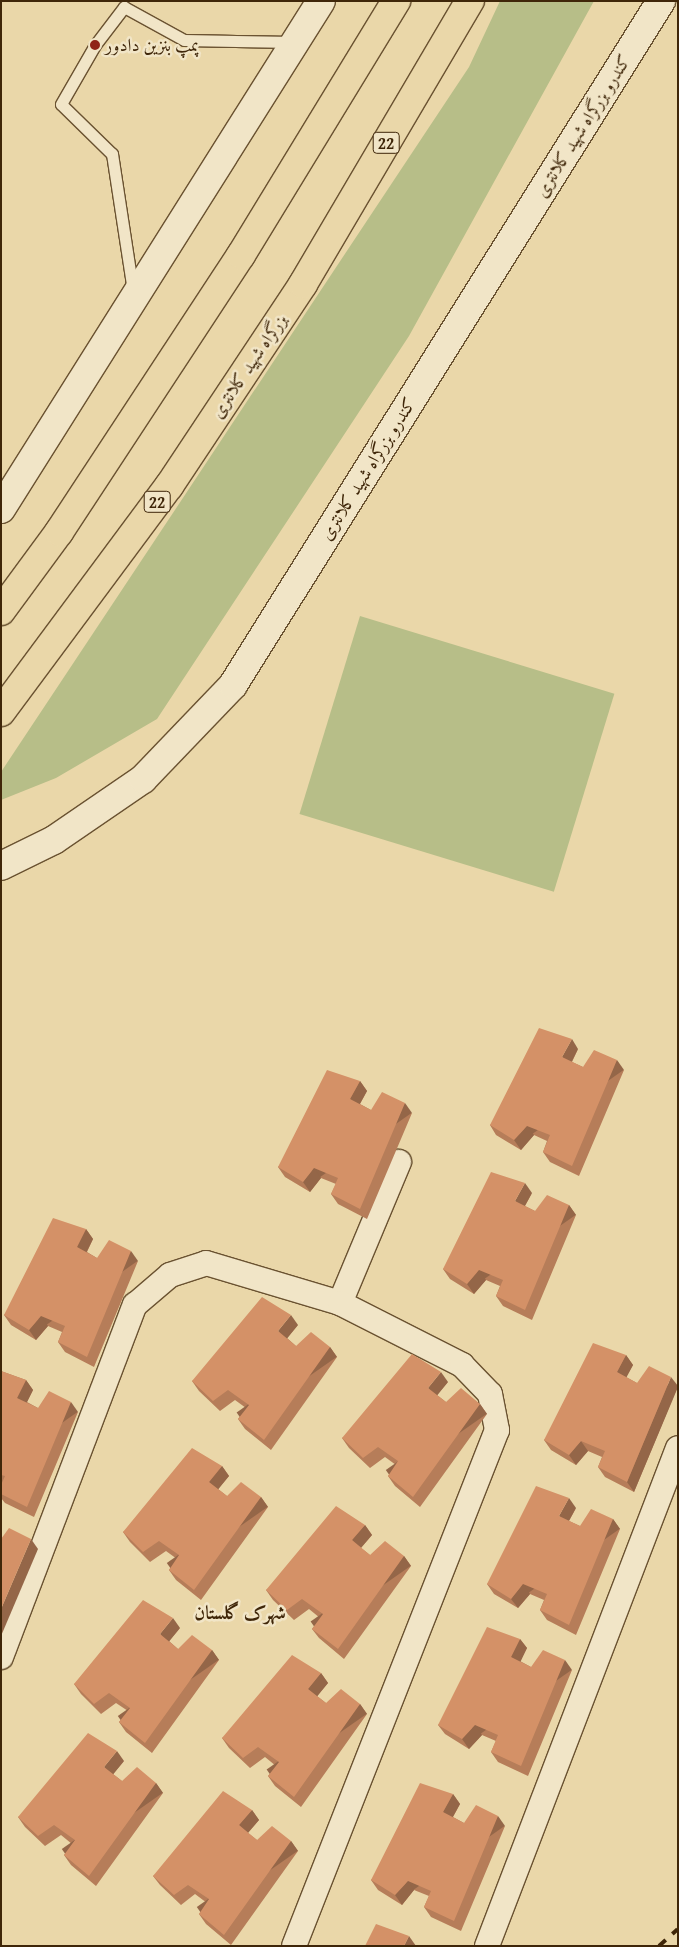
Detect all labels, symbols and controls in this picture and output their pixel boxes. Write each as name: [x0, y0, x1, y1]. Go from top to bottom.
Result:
place label: پمپ بنزین دادور: [105, 34, 199, 56]
marker: پمپ بنزین دادور: [89, 39, 101, 51]
street label: کندرو بزرگراه شهید کلانتری: [530, 51, 636, 201]
road number: 22: [372, 130, 400, 156]
street label: بزرگراه شهید کلانتری: [206, 310, 292, 422]
street label: کندرو بزرگراه شهید کلانتری: [315, 394, 421, 544]
road number: 22: [143, 488, 171, 516]
district label: شهرک گلستان: [194, 1602, 286, 1624]

